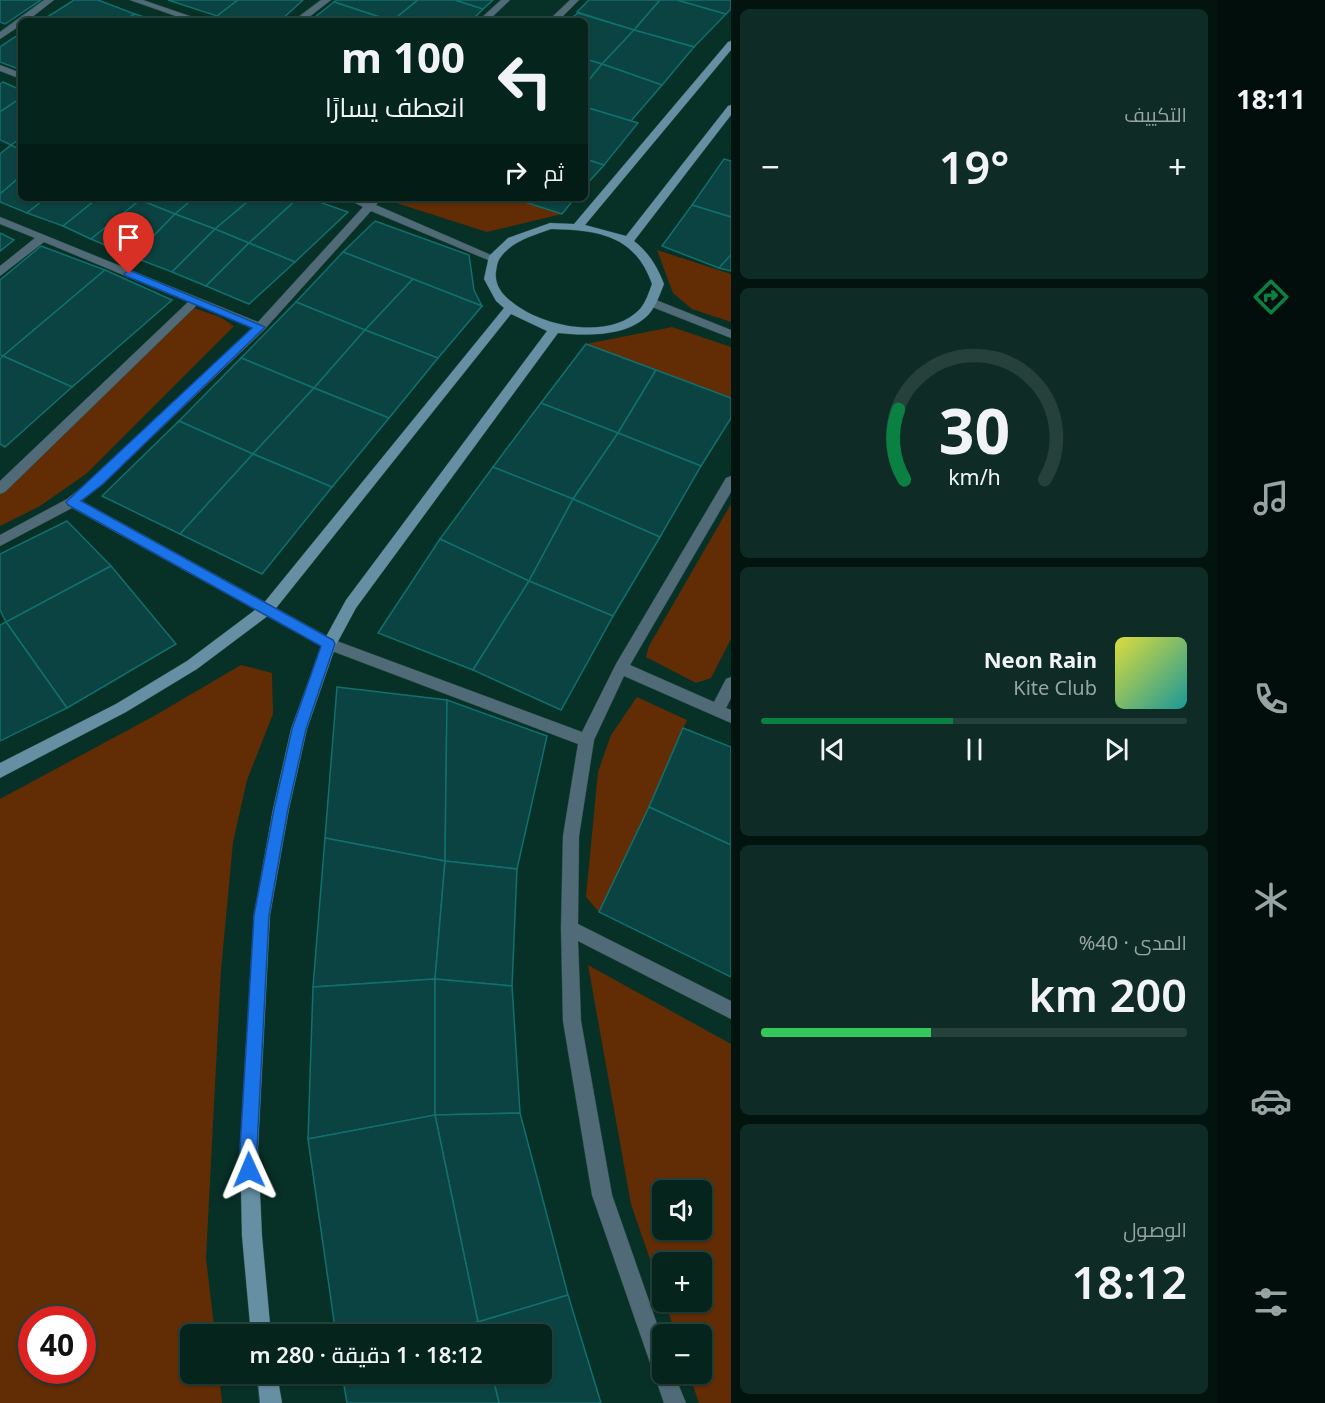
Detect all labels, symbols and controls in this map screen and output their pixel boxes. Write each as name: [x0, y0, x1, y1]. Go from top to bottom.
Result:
text: 100 m: [341, 28, 465, 85]
icon: left: [486, 42, 564, 120]
text: 18:11: [1236, 80, 1306, 117]
text: انعطف يسارًا: [325, 88, 465, 125]
text: التكييف: [1124, 101, 1187, 128]
text: 19°: [939, 136, 1009, 197]
text: −: [761, 144, 780, 189]
text: +: [1168, 144, 1187, 189]
icon: right: [499, 156, 532, 189]
text: ثم: [544, 157, 564, 187]
pin: [103, 212, 154, 274]
icon: arrive: [112, 221, 145, 254]
icon: directions: [1250, 276, 1292, 318]
text: 30: [938, 387, 1010, 472]
text: km/h: [948, 462, 1000, 491]
icon: music: [1250, 477, 1292, 519]
text: Neon Rain: [984, 644, 1097, 674]
text: Kite Club: [1013, 674, 1097, 701]
icon: phone: [1250, 678, 1292, 720]
icon: previous: [816, 733, 849, 766]
icon: pause: [958, 733, 991, 766]
icon: next: [1100, 733, 1133, 766]
icon: climate: [1250, 879, 1292, 921]
text: المدى · 40%: [1079, 929, 1187, 956]
text: 200 km: [1028, 964, 1187, 1025]
icon: car: [1250, 1080, 1292, 1122]
position arrow: [217, 1138, 281, 1202]
map controls: [652, 1180, 712, 1384]
button: sound: [652, 1180, 712, 1240]
text: الوصول: [1123, 1216, 1187, 1243]
text: 18:12: [1072, 1251, 1187, 1312]
button: +: [652, 1252, 712, 1312]
icon: filters: [1250, 1281, 1292, 1323]
speed limit sign: 40: [18, 1306, 96, 1384]
button: −: [652, 1324, 712, 1384]
text: 18:12 · 1 دقيقة · 280 m: [250, 1339, 482, 1369]

